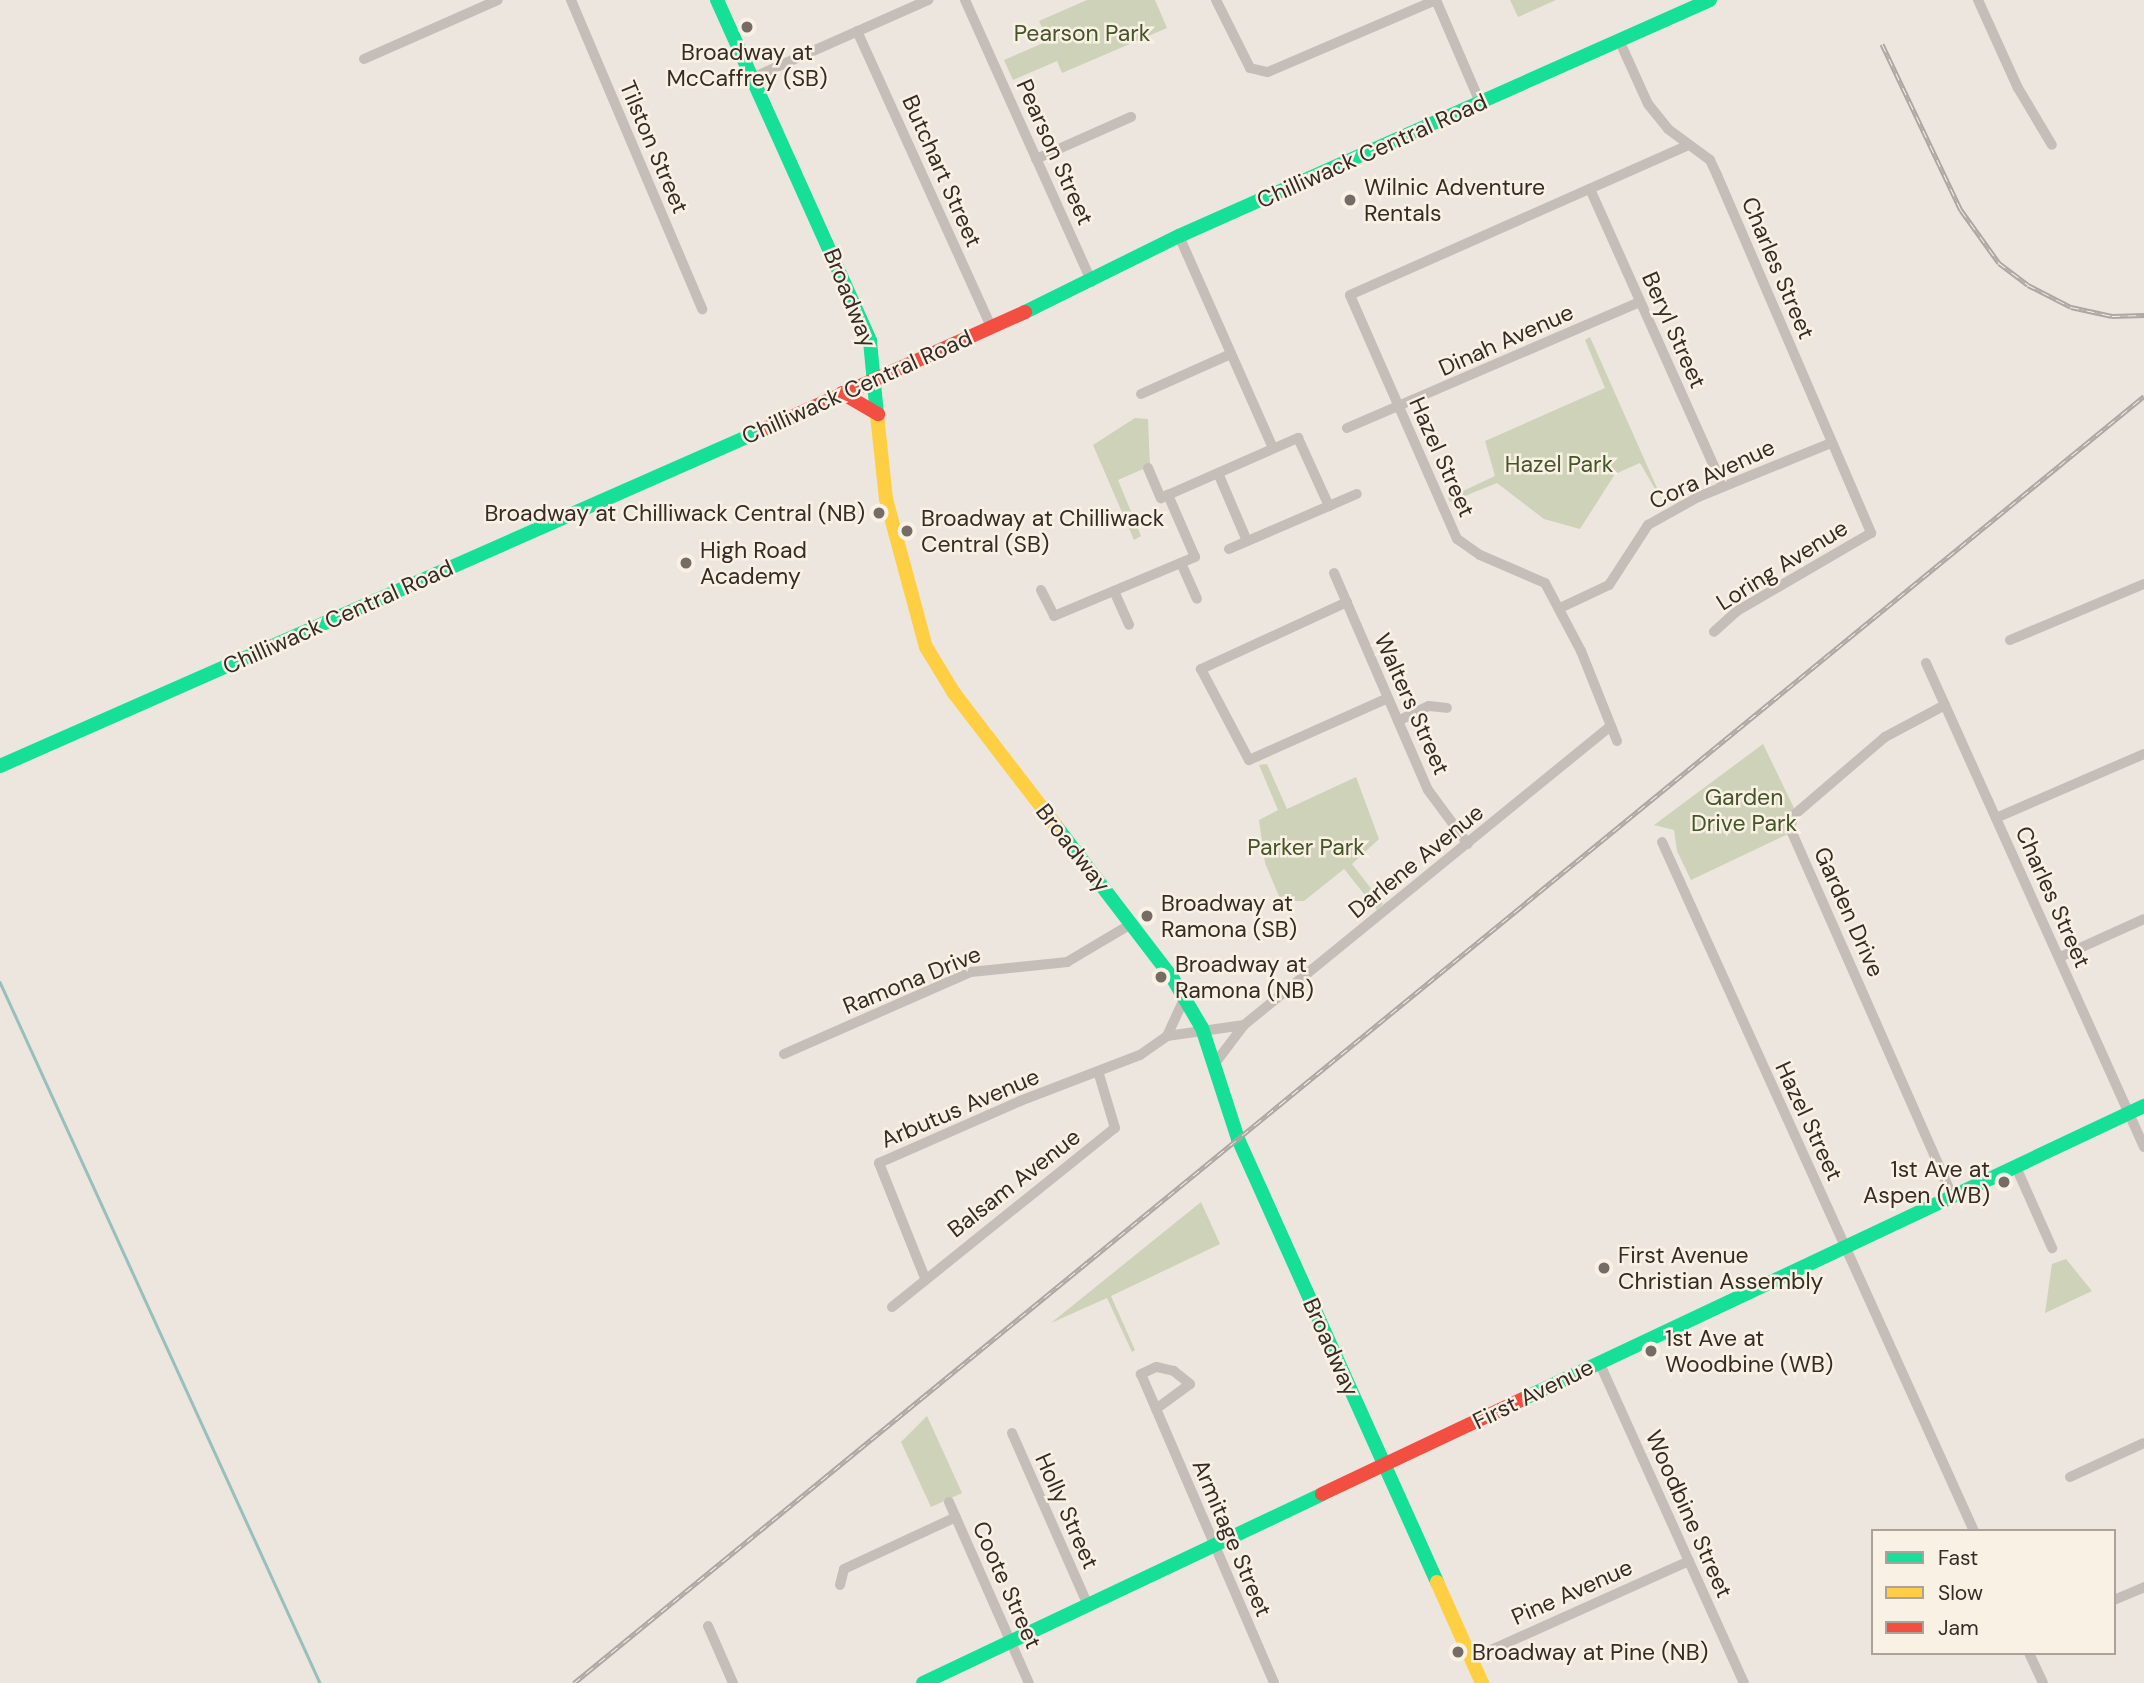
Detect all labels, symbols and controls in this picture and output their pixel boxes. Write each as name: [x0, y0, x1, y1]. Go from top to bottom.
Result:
marker: Broadway at McCaffrey (SB): [739, 19, 755, 35]
park label: Pearson Park: [1014, 19, 1150, 47]
place label: Broadway at McCaffrey (SB): [666, 38, 828, 92]
street label: Pearson Street: [1011, 75, 1099, 229]
street label: Tilston Street: [614, 77, 694, 217]
street label: Chilliwack Central Road: [1253, 88, 1491, 214]
street label: Butchart Street: [896, 91, 988, 251]
place label: Wilnic Adventure Rentals: [1364, 173, 1545, 227]
marker: Wilnic Adventure Rentals: [1342, 192, 1358, 208]
street label: Charles Street: [1736, 193, 1820, 343]
street label: Broadway: [818, 244, 882, 352]
street label: Beryl Street: [1636, 267, 1712, 393]
street label: Dinah Avenue: [1434, 298, 1578, 382]
street label: Chilliwack Central Road: [738, 324, 976, 450]
street label: Hazel Street: [1403, 393, 1481, 521]
street label: Cora Avenue: [1645, 433, 1779, 515]
park label: Hazel Park: [1505, 450, 1613, 478]
place label: Broadway at Chilliwack Central (NB): [484, 499, 865, 527]
place label: Broadway at Chilliwack Central (SB): [921, 504, 1164, 558]
marker: Broadway at Chilliwack Central (NB): [871, 505, 887, 521]
street label: Loring Avenue: [1711, 514, 1853, 616]
marker: Broadway at Chilliwack Central (SB): [899, 523, 915, 539]
place label: High Road Academy: [700, 536, 807, 590]
street label: Chilliwack Central Road: [219, 554, 457, 680]
marker: High Road Academy: [678, 555, 694, 571]
street label: Walters Street: [1369, 629, 1455, 779]
park label: Garden Drive Park: [1691, 783, 1797, 837]
street label: Broadway: [1030, 798, 1116, 898]
street label: Darlene Avenue: [1343, 798, 1489, 924]
street label: Charles Street: [2010, 822, 2096, 972]
park label: Parker Park: [1247, 833, 1365, 861]
street label: Garden Drive: [1808, 843, 1890, 981]
place label: Broadway at Ramona (SB): [1161, 889, 1297, 943]
marker: Broadway at Ramona (SB): [1139, 908, 1155, 924]
street label: Ramona Drive: [839, 940, 985, 1020]
place label: Broadway at Ramona (NB): [1175, 950, 1314, 1004]
marker: Broadway at Ramona (NB): [1153, 969, 1169, 985]
street label: Hazel Street: [1769, 1057, 1849, 1185]
street label: Arbutus Avenue: [877, 1062, 1043, 1154]
street label: Balsam Avenue: [942, 1123, 1086, 1243]
place label: 1st Ave at Aspen (WB): [1863, 1155, 1990, 1209]
marker: 1st Ave at Aspen (WB): [1996, 1174, 2012, 1190]
place label: First Avenue Christian Assembly: [1618, 1241, 1823, 1295]
marker: First Avenue Christian Assembly: [1596, 1260, 1612, 1276]
street label: Broadway: [1297, 1294, 1365, 1400]
place label: 1st Ave at Woodbine (WB): [1665, 1324, 1833, 1378]
marker: 1st Ave at Woodbine (WB): [1643, 1343, 1659, 1359]
street label: First Avenue: [1468, 1353, 1598, 1435]
street label: Woodbine Street: [1640, 1426, 1738, 1602]
street label: Holly Street: [1029, 1449, 1105, 1573]
street label: Armitage Street: [1186, 1455, 1278, 1621]
street label: Coote Street: [967, 1517, 1047, 1653]
legend: [1871, 1529, 2116, 1655]
text: Fast: [1938, 1544, 1978, 1572]
street label: Pine Avenue: [1507, 1553, 1637, 1631]
text: Slow: [1938, 1579, 1983, 1607]
text: Jam: [1938, 1614, 1979, 1642]
place label: Broadway at Pine (NB): [1472, 1638, 1708, 1666]
marker: Broadway at Pine (NB): [1450, 1644, 1466, 1660]

